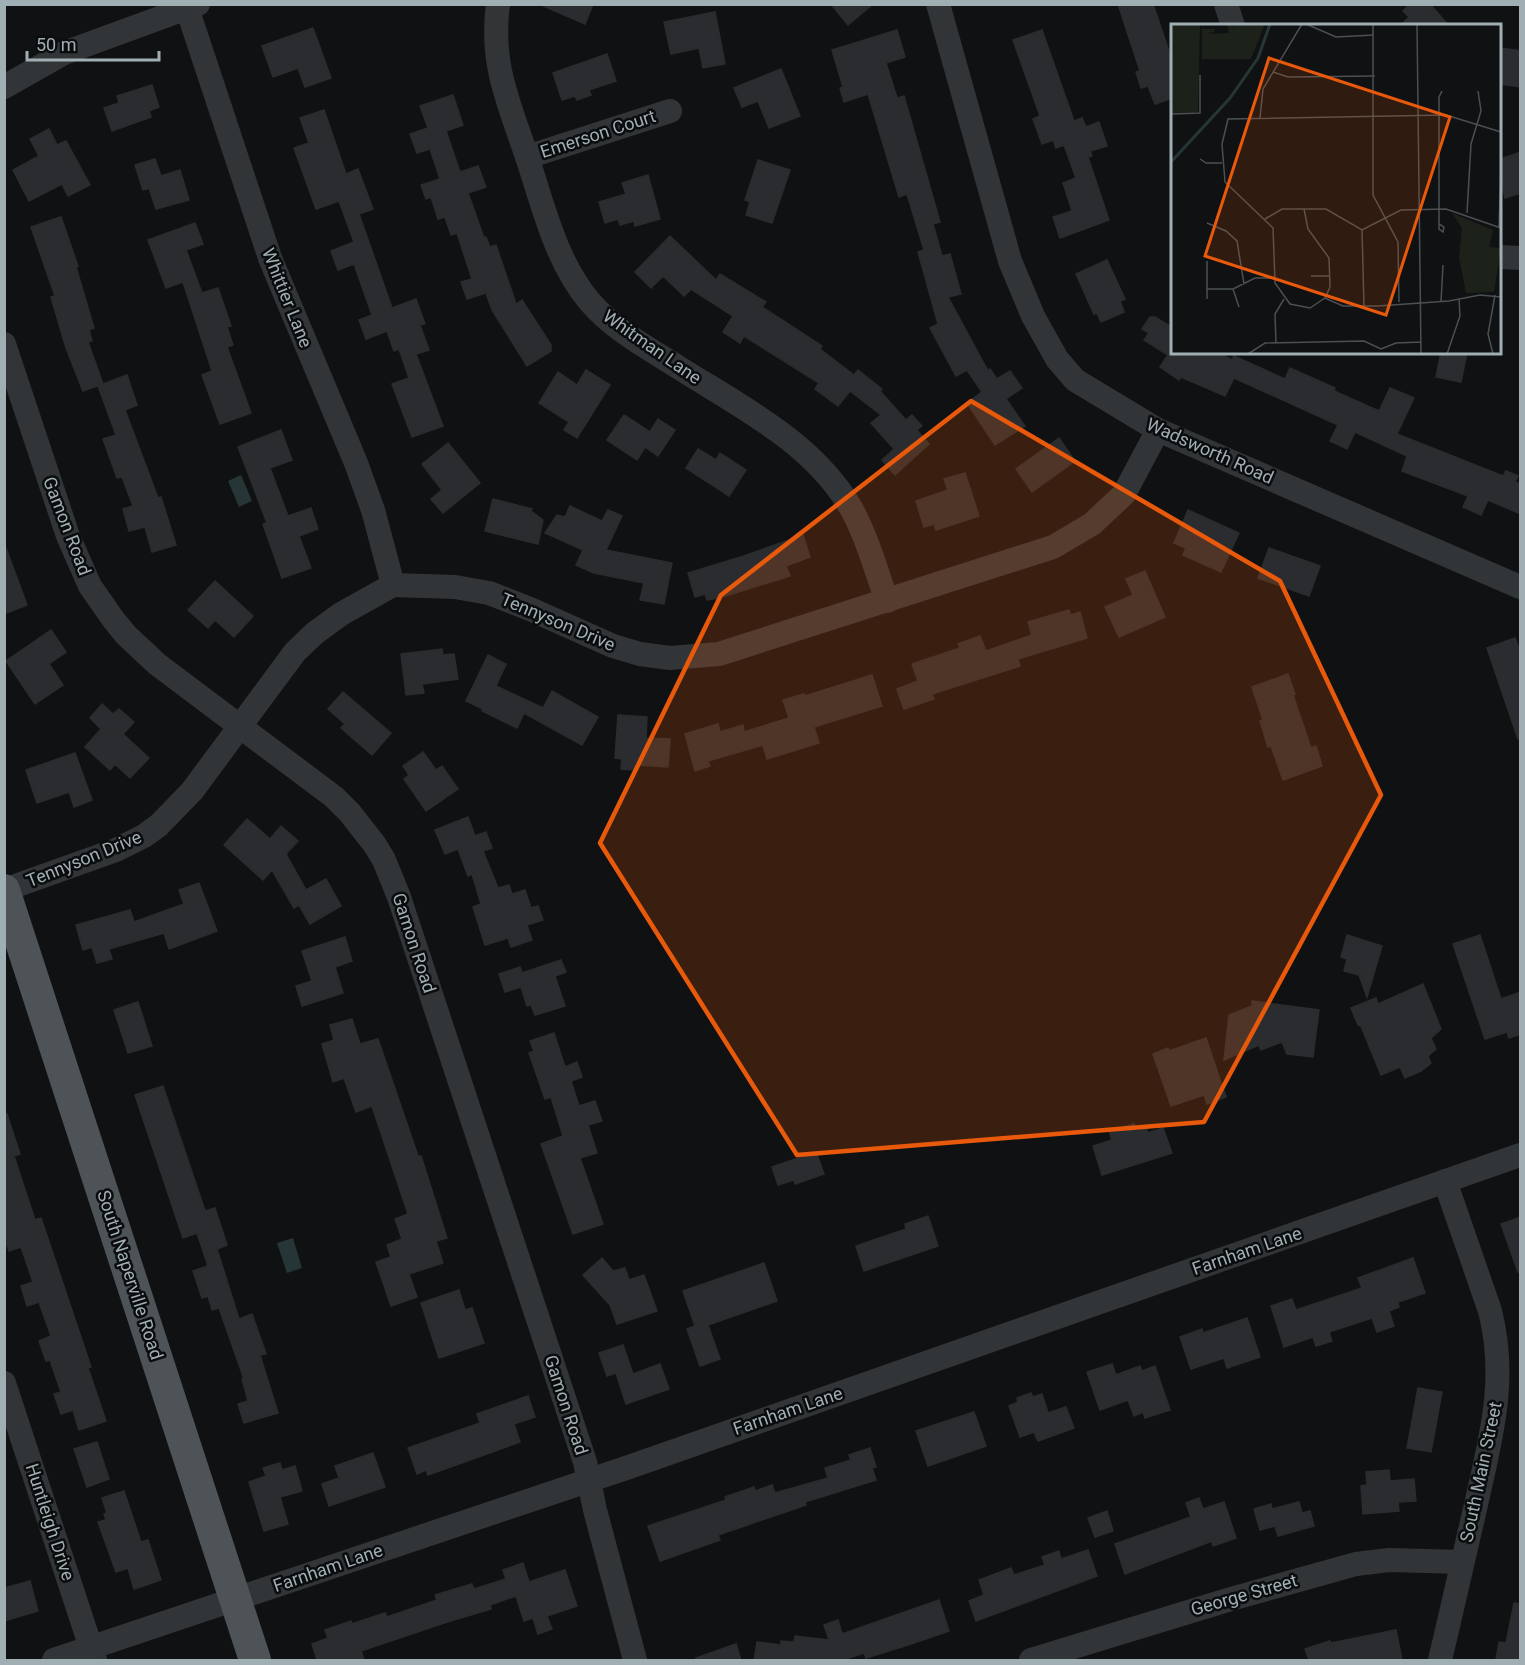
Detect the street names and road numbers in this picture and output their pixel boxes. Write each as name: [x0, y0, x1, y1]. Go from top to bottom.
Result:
street label: Emerson Court: [538, 105, 658, 162]
street label: Whittier Lane: [258, 245, 317, 351]
street label: Whitman Lane: [599, 305, 705, 388]
street label: Wadsworth Road: [1143, 413, 1277, 488]
street label: Gamon Road: [39, 474, 96, 578]
street label: Tennyson Drive: [498, 588, 619, 655]
street label: Tennyson Drive: [23, 826, 144, 891]
street label: Gamon Road: [388, 890, 441, 995]
street label: South Naperville Road: [93, 1187, 168, 1362]
street label: Farnham Lane: [1189, 1222, 1304, 1279]
street label: Gamon Road: [540, 1352, 593, 1457]
street label: Farnham Lane: [730, 1382, 845, 1439]
street label: South Main Street: [1455, 1400, 1506, 1544]
street label: Huntleigh Drive: [22, 1461, 79, 1583]
street label: Farnham Lane: [270, 1539, 385, 1596]
street label: George Street: [1188, 1569, 1300, 1620]

